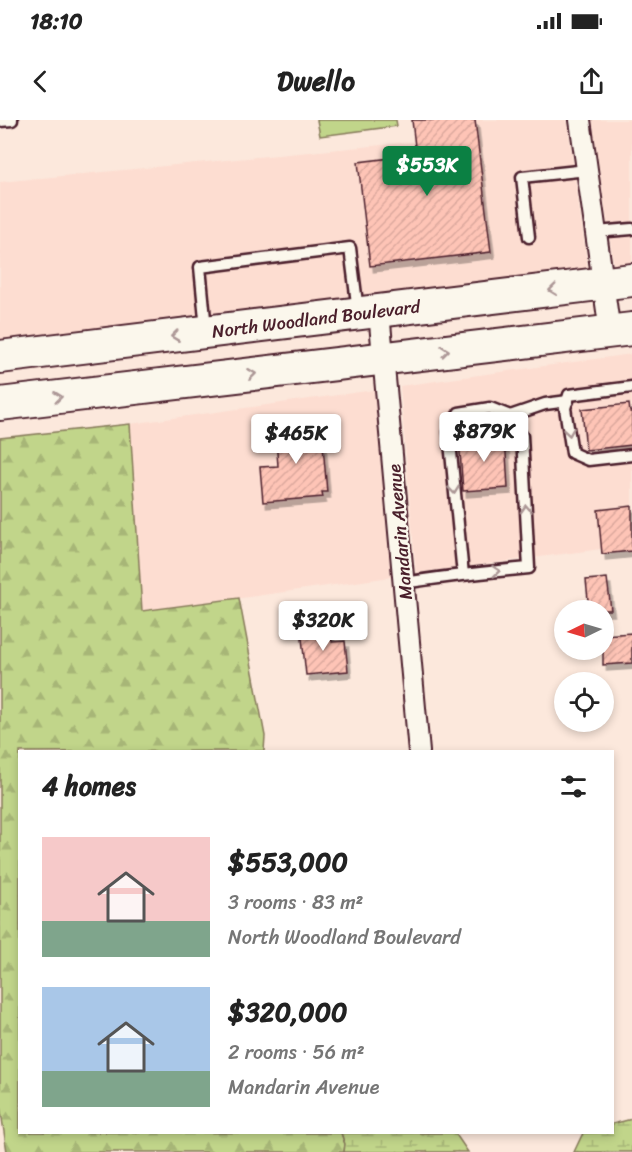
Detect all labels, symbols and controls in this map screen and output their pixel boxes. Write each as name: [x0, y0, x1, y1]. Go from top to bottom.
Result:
text: 18:10: [30, 2, 83, 41]
text: Dwello: [277, 57, 355, 105]
icon: back: [24, 65, 57, 98]
icon: share: [575, 65, 608, 98]
pin: $553K: [385, 146, 469, 197]
text: $553K: [396, 148, 458, 183]
one-way arrow: [549, 283, 558, 296]
street label: North Woodland Boulevard: [210, 290, 423, 348]
one-way arrow: [170, 329, 179, 342]
one-way arrow: [441, 345, 450, 358]
one-way arrow: [247, 368, 256, 381]
one-way arrow: [54, 391, 63, 404]
pin: $879K: [442, 412, 526, 463]
pin: $465K: [254, 414, 338, 465]
text: $879K: [453, 414, 515, 449]
text: $465K: [265, 416, 327, 451]
one-way arrow: [562, 427, 574, 436]
street label: Mandarin Avenue: [378, 462, 422, 601]
one-way arrow: [447, 485, 460, 494]
one-way arrow: [520, 505, 533, 514]
one-way arrow: [491, 565, 501, 578]
north arrow: [554, 600, 614, 660]
map controls: [554, 600, 614, 732]
pin: $320K: [281, 601, 365, 652]
text: $320K: [293, 603, 353, 638]
button: locate: [554, 672, 614, 732]
text: 4 homes: [42, 763, 136, 809]
icon: filters: [557, 770, 590, 803]
text: $553,000: [228, 839, 348, 885]
icon: home: [90, 861, 162, 933]
text: 3 rooms · 83 m²: [228, 885, 363, 920]
text: North Woodland Boulevard: [228, 920, 461, 955]
text: $320,000: [228, 989, 348, 1035]
icon: home: [90, 1011, 162, 1083]
text: 2 rooms · 56 m²: [228, 1035, 365, 1070]
text: Mandarin Avenue: [228, 1070, 379, 1105]

